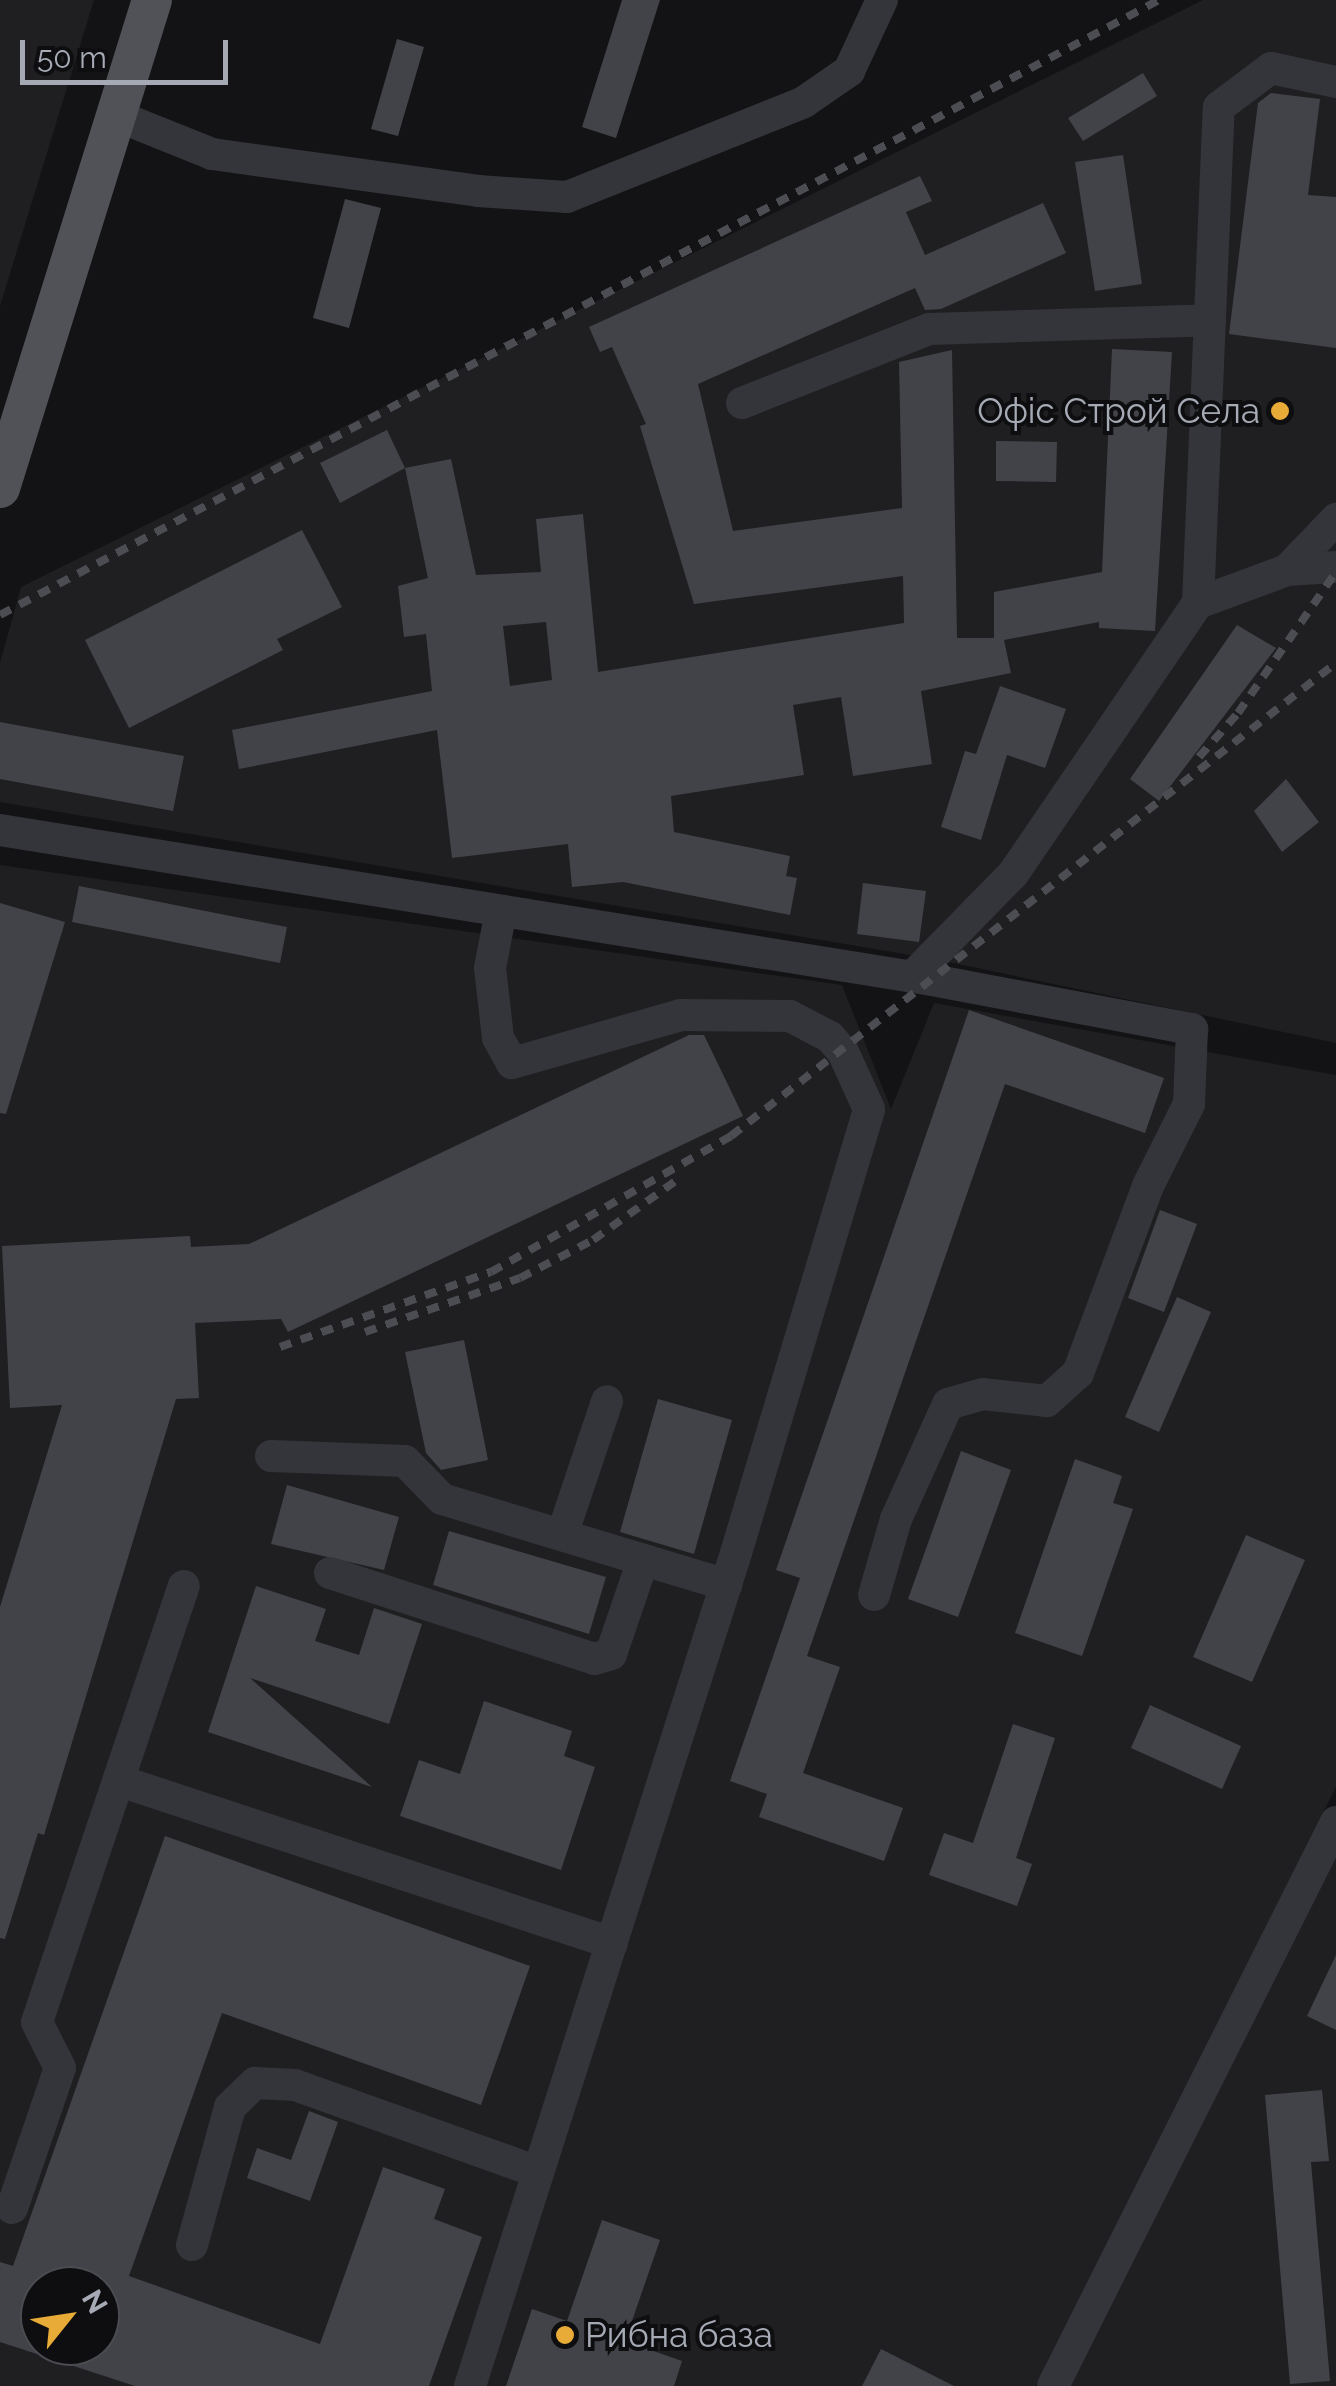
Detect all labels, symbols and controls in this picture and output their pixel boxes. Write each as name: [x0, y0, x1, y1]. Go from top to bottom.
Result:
scale bar: [25, 20, 232, 82]
text: 50 m: [37, 40, 107, 75]
place label: Офіс Строй Села: [977, 390, 1260, 432]
marker: Офіс Строй Села: [1269, 400, 1291, 422]
north arrow: [20, 2266, 120, 2366]
text: N: [75, 2284, 114, 2319]
place label: Рибна база: [585, 2314, 773, 2356]
marker: Рибна база: [554, 2324, 576, 2346]

